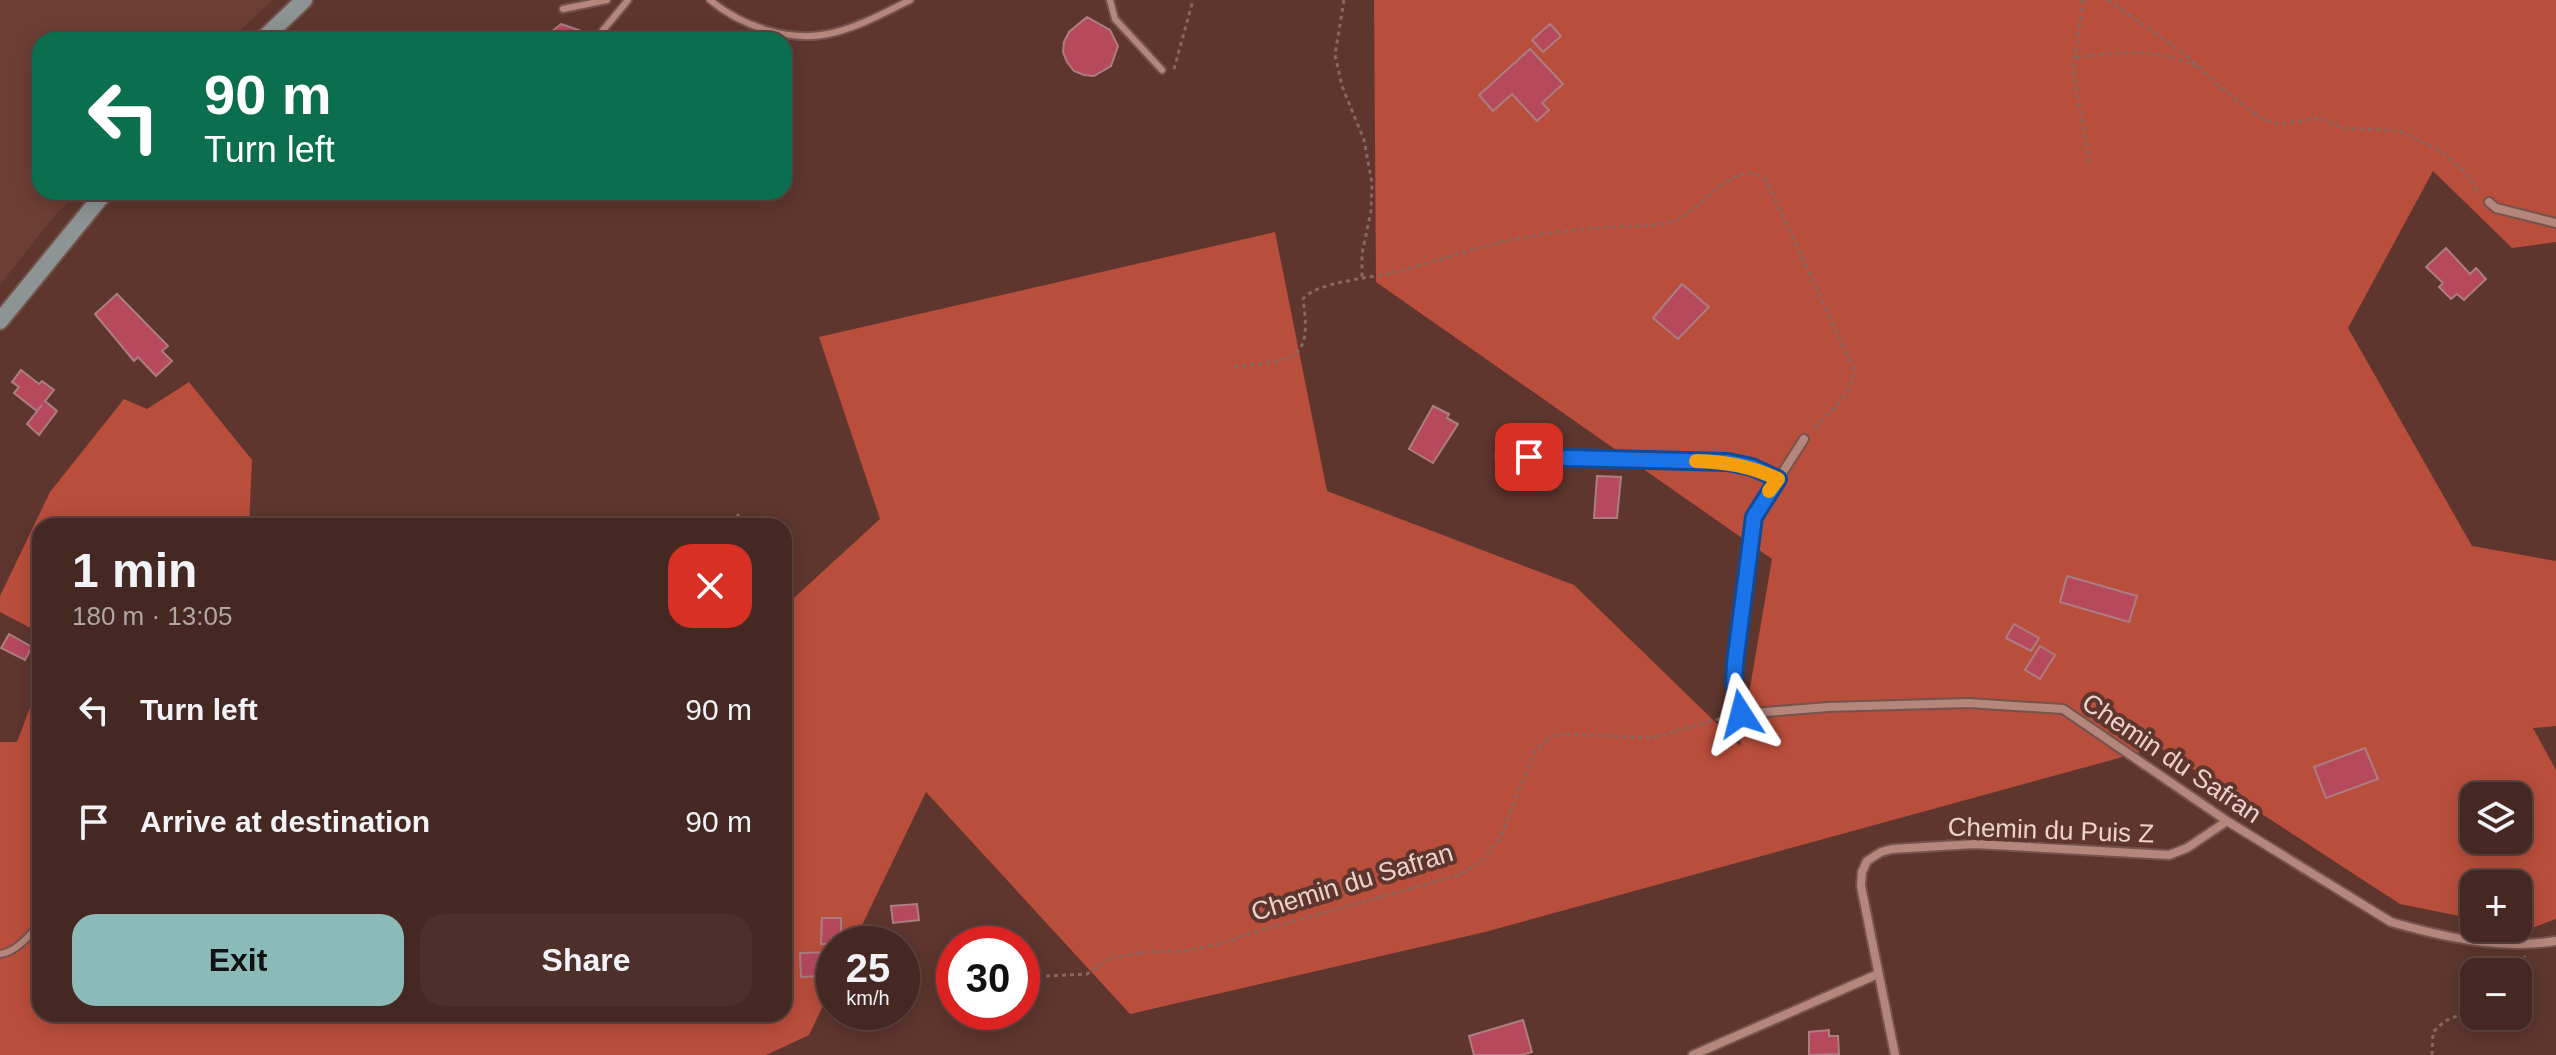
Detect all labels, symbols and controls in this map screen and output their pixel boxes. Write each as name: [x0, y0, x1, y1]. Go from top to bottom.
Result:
text: 90 m: [204, 63, 332, 126]
icon: left: [72, 64, 176, 168]
text: Turn left: [204, 129, 335, 170]
pin: [1495, 423, 1563, 491]
icon: arrive: [1507, 435, 1551, 479]
text: 1 min: [72, 544, 197, 597]
button: close: [668, 544, 752, 628]
text: 180 m · 13:05: [72, 601, 232, 631]
position arrow: [1699, 672, 1783, 756]
street label: Chemin du Safran: [2077, 687, 2267, 829]
icon: left: [72, 688, 116, 732]
text: Turn left: [140, 693, 258, 726]
text: 90 m: [685, 693, 752, 726]
map controls: [2460, 782, 2532, 1030]
button: layers: [2460, 782, 2532, 854]
icon: arrive: [72, 800, 116, 844]
text: Arrive at destination: [140, 805, 430, 838]
text: 90 m: [685, 805, 752, 838]
street label: Chemin du Puis Z: [1947, 811, 2155, 849]
street label: Chemin du Safran: [1247, 837, 1457, 927]
button: +: [2460, 870, 2532, 942]
button: Exit: [72, 914, 404, 1006]
button: Share: [420, 914, 752, 1006]
speed limit sign: 30: [936, 926, 1040, 1030]
text: 25: [846, 946, 890, 990]
button: −: [2460, 958, 2532, 1030]
text: km/h: [846, 987, 890, 1009]

